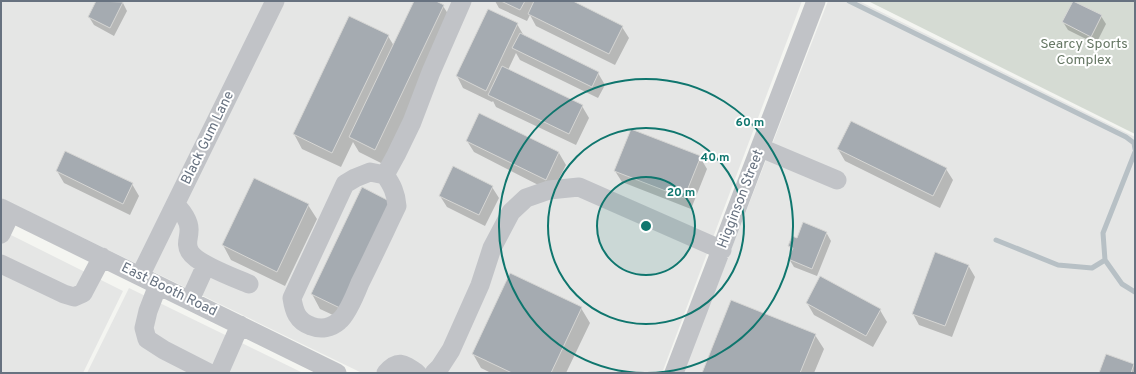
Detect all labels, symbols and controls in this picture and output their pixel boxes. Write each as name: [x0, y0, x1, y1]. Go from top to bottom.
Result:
park label: Searcy Sports Complex: [1040, 36, 1128, 69]
street label: Black Gum Lane: [178, 88, 238, 188]
text: 60 m: [736, 115, 764, 131]
street label: Higginson Street: [714, 147, 768, 251]
text: 40 m: [700, 150, 730, 166]
text: 20 m: [667, 185, 695, 201]
centre of rings: [639, 219, 653, 233]
street label: East Booth Road: [118, 259, 220, 321]

